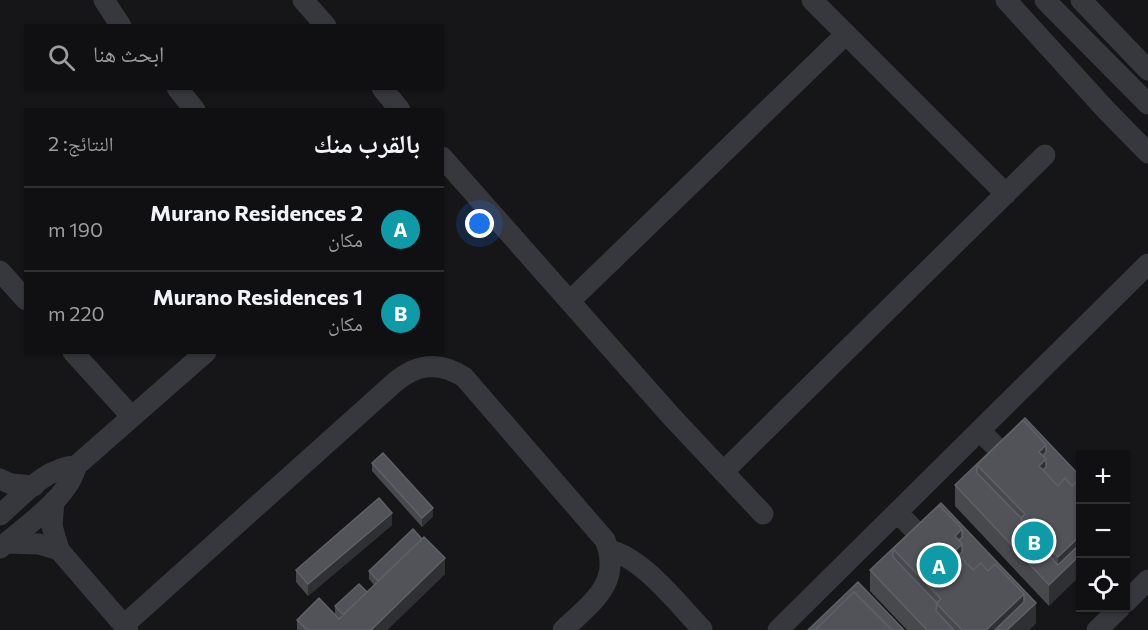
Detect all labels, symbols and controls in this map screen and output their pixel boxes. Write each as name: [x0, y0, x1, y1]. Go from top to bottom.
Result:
search box: [24, 24, 444, 90]
text: ابحث هنا: [93, 40, 164, 67]
icon: search: [45, 41, 78, 74]
text: بالقرب منك: [314, 127, 420, 158]
text: النتائج: 2: [48, 131, 114, 155]
text: Murano Residences 2: [150, 199, 363, 226]
your location: [465, 209, 494, 238]
text: 190 m: [48, 217, 103, 241]
text: A: [393, 217, 408, 241]
text: مكان: [328, 227, 363, 251]
text: Murano Residences 1: [153, 283, 363, 310]
text: 220 m: [48, 301, 104, 325]
text: B: [394, 301, 407, 325]
text: مكان: [328, 311, 363, 335]
map controls: [1076, 450, 1130, 612]
button: +: [1076, 450, 1130, 504]
button: −: [1076, 504, 1130, 558]
pin: B: [1014, 518, 1054, 564]
pin: A: [920, 542, 958, 588]
button: locate: [1076, 558, 1130, 612]

